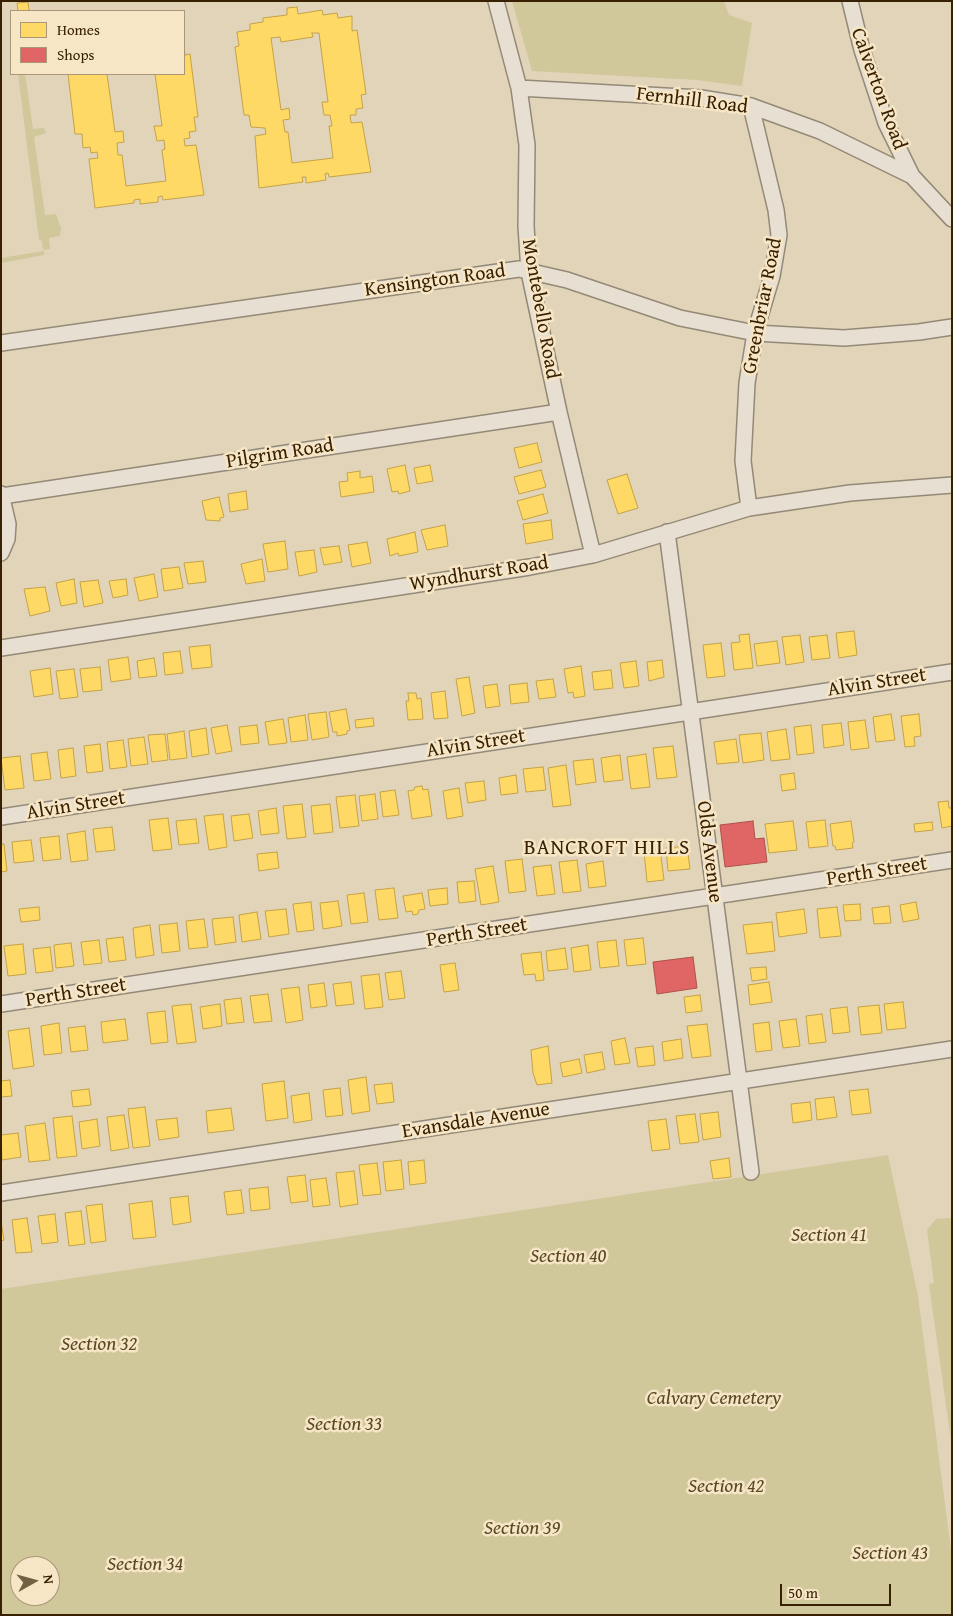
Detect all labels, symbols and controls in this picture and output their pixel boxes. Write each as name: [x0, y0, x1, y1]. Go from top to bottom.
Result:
legend: [10, 10, 185, 75]
text: Homes: [57, 19, 100, 40]
street label: Calverton Road: [845, 25, 911, 153]
text: Shops: [57, 44, 94, 65]
street label: Fernhill Road: [635, 82, 749, 120]
street label: Greenbriar Road: [738, 236, 788, 376]
street label: Montebello Road: [516, 237, 564, 381]
street label: Kensington Road: [363, 259, 507, 303]
street label: Pilgrim Road: [225, 434, 335, 474]
street label: Wyndhurst Road: [408, 551, 550, 597]
street label: Alvin Street: [826, 663, 928, 703]
street label: Alvin Street: [425, 724, 527, 764]
street label: Alvin Street: [25, 786, 127, 826]
street label: Olds Avenue: [691, 800, 727, 904]
district label: BANCROFT HILLS: [522, 836, 692, 862]
street label: Perth Street: [825, 852, 929, 892]
street label: Perth Street: [425, 913, 529, 953]
street label: Perth Street: [24, 973, 128, 1013]
street label: Evansdale Avenue: [400, 1097, 552, 1145]
park label: Section 41: [791, 1224, 867, 1248]
park label: Section 40: [530, 1245, 606, 1269]
park label: Section 32: [61, 1333, 137, 1357]
park label: Calvary Cemetery: [647, 1387, 781, 1411]
park label: Section 33: [306, 1413, 382, 1437]
park label: Section 42: [688, 1475, 764, 1499]
park label: Section 39: [484, 1517, 560, 1541]
park label: Section 43: [852, 1542, 928, 1566]
park label: Section 34: [107, 1553, 183, 1577]
north arrow: [10, 1556, 60, 1606]
text: N: [38, 1573, 59, 1585]
scale bar: [783, 1574, 894, 1606]
text: 50 m: [788, 1582, 818, 1603]

